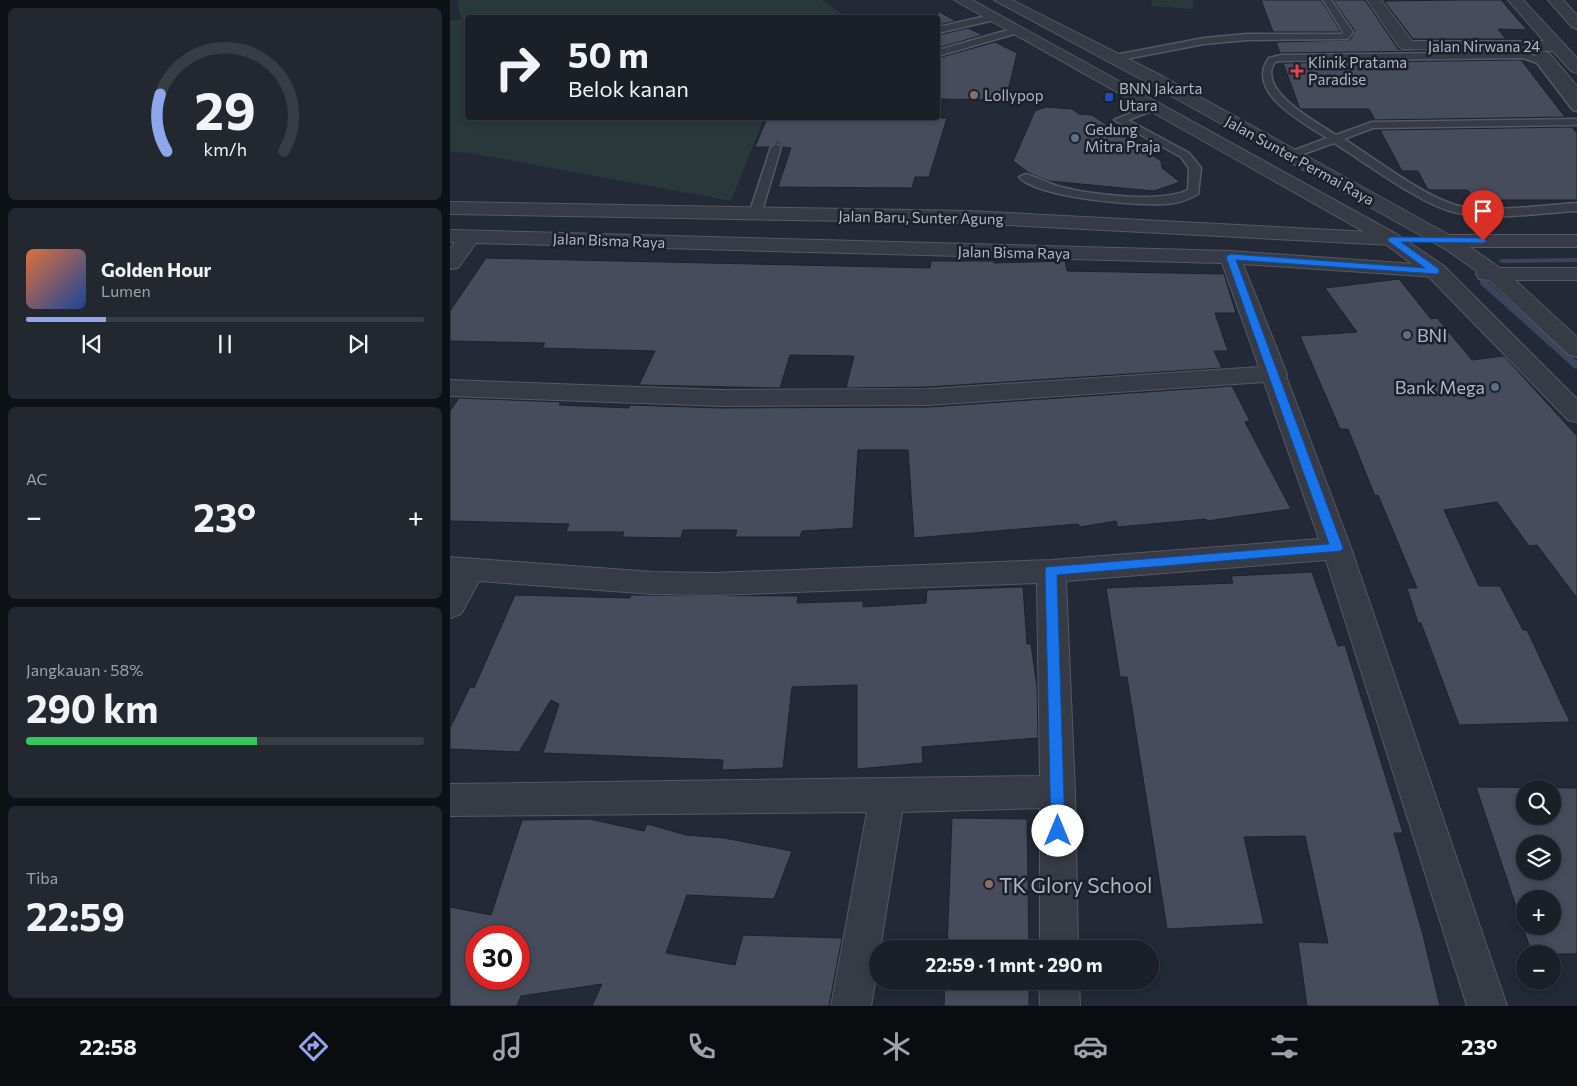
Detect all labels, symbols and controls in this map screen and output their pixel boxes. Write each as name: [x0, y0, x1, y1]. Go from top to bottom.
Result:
text: 50 m: [568, 32, 649, 75]
icon: right: [485, 35, 550, 100]
street label: Jalan Nirwana 24: [1428, 37, 1540, 55]
place label: Klinik Pratama Paradise: [1308, 53, 1407, 88]
marker: Klinik Pratama Paradise: [1290, 64, 1304, 78]
text: Belok kanan: [568, 75, 689, 102]
text: 29: [194, 77, 256, 141]
place label: BNN Jakarta Utara: [1119, 79, 1202, 114]
place label: Lollypop: [984, 86, 1044, 104]
marker: Lollypop: [968, 89, 980, 101]
marker: BNN Jakarta Utara: [1103, 91, 1115, 103]
street label: Jalan Sunter Permai Raya: [1222, 111, 1378, 209]
place label: Gedung Mitra Praja: [1085, 120, 1161, 155]
marker: Gedung Mitra Praja: [1069, 132, 1081, 144]
text: km/h: [203, 138, 247, 160]
pin: [1462, 190, 1504, 241]
icon: arrive: [1469, 197, 1497, 225]
street label: Jalan Baru, Sunter Agung: [838, 207, 1004, 227]
street label: Jalan Bisma Raya: [552, 229, 666, 251]
street label: Jalan Bisma Raya: [958, 242, 1070, 262]
text: Golden Hour: [101, 258, 211, 281]
text: Lumen: [101, 281, 151, 300]
place label: BNI: [1417, 324, 1447, 346]
marker: BNI: [1401, 329, 1413, 341]
icon: previous: [78, 330, 106, 358]
icon: pause: [211, 330, 239, 358]
icon: next: [344, 330, 372, 358]
place label: Bank Mega: [1395, 376, 1485, 398]
marker: Bank Mega: [1489, 381, 1501, 393]
text: AC: [26, 469, 48, 488]
text: 23°: [193, 493, 256, 540]
text: −: [26, 499, 42, 533]
text: +: [408, 499, 424, 533]
text: Jangkauan · 58%: [26, 660, 143, 679]
text: 290 km: [26, 684, 158, 731]
map controls: [1516, 780, 1561, 990]
button: search: [1516, 780, 1561, 825]
position arrow: [1031, 804, 1083, 856]
button: layers: [1516, 835, 1561, 880]
text: Tiba: [26, 868, 58, 887]
place label: TK Glory School: [999, 872, 1152, 897]
marker: TK Glory School: [983, 878, 995, 890]
button: +: [1516, 890, 1561, 935]
text: 22:59: [26, 892, 125, 939]
speed limit sign: 30: [465, 925, 530, 990]
button: −: [1516, 945, 1561, 990]
text: 22:59 · 1 mnt · 290 m: [925, 953, 1103, 976]
icon: directions: [296, 1029, 331, 1064]
icon: music: [490, 1029, 525, 1064]
icon: phone: [684, 1029, 719, 1064]
icon: climate: [879, 1029, 914, 1064]
icon: car: [1073, 1029, 1108, 1064]
icon: filters: [1267, 1029, 1302, 1064]
text: 22:58: [80, 1033, 137, 1060]
text: 23°: [1461, 1033, 1497, 1060]

